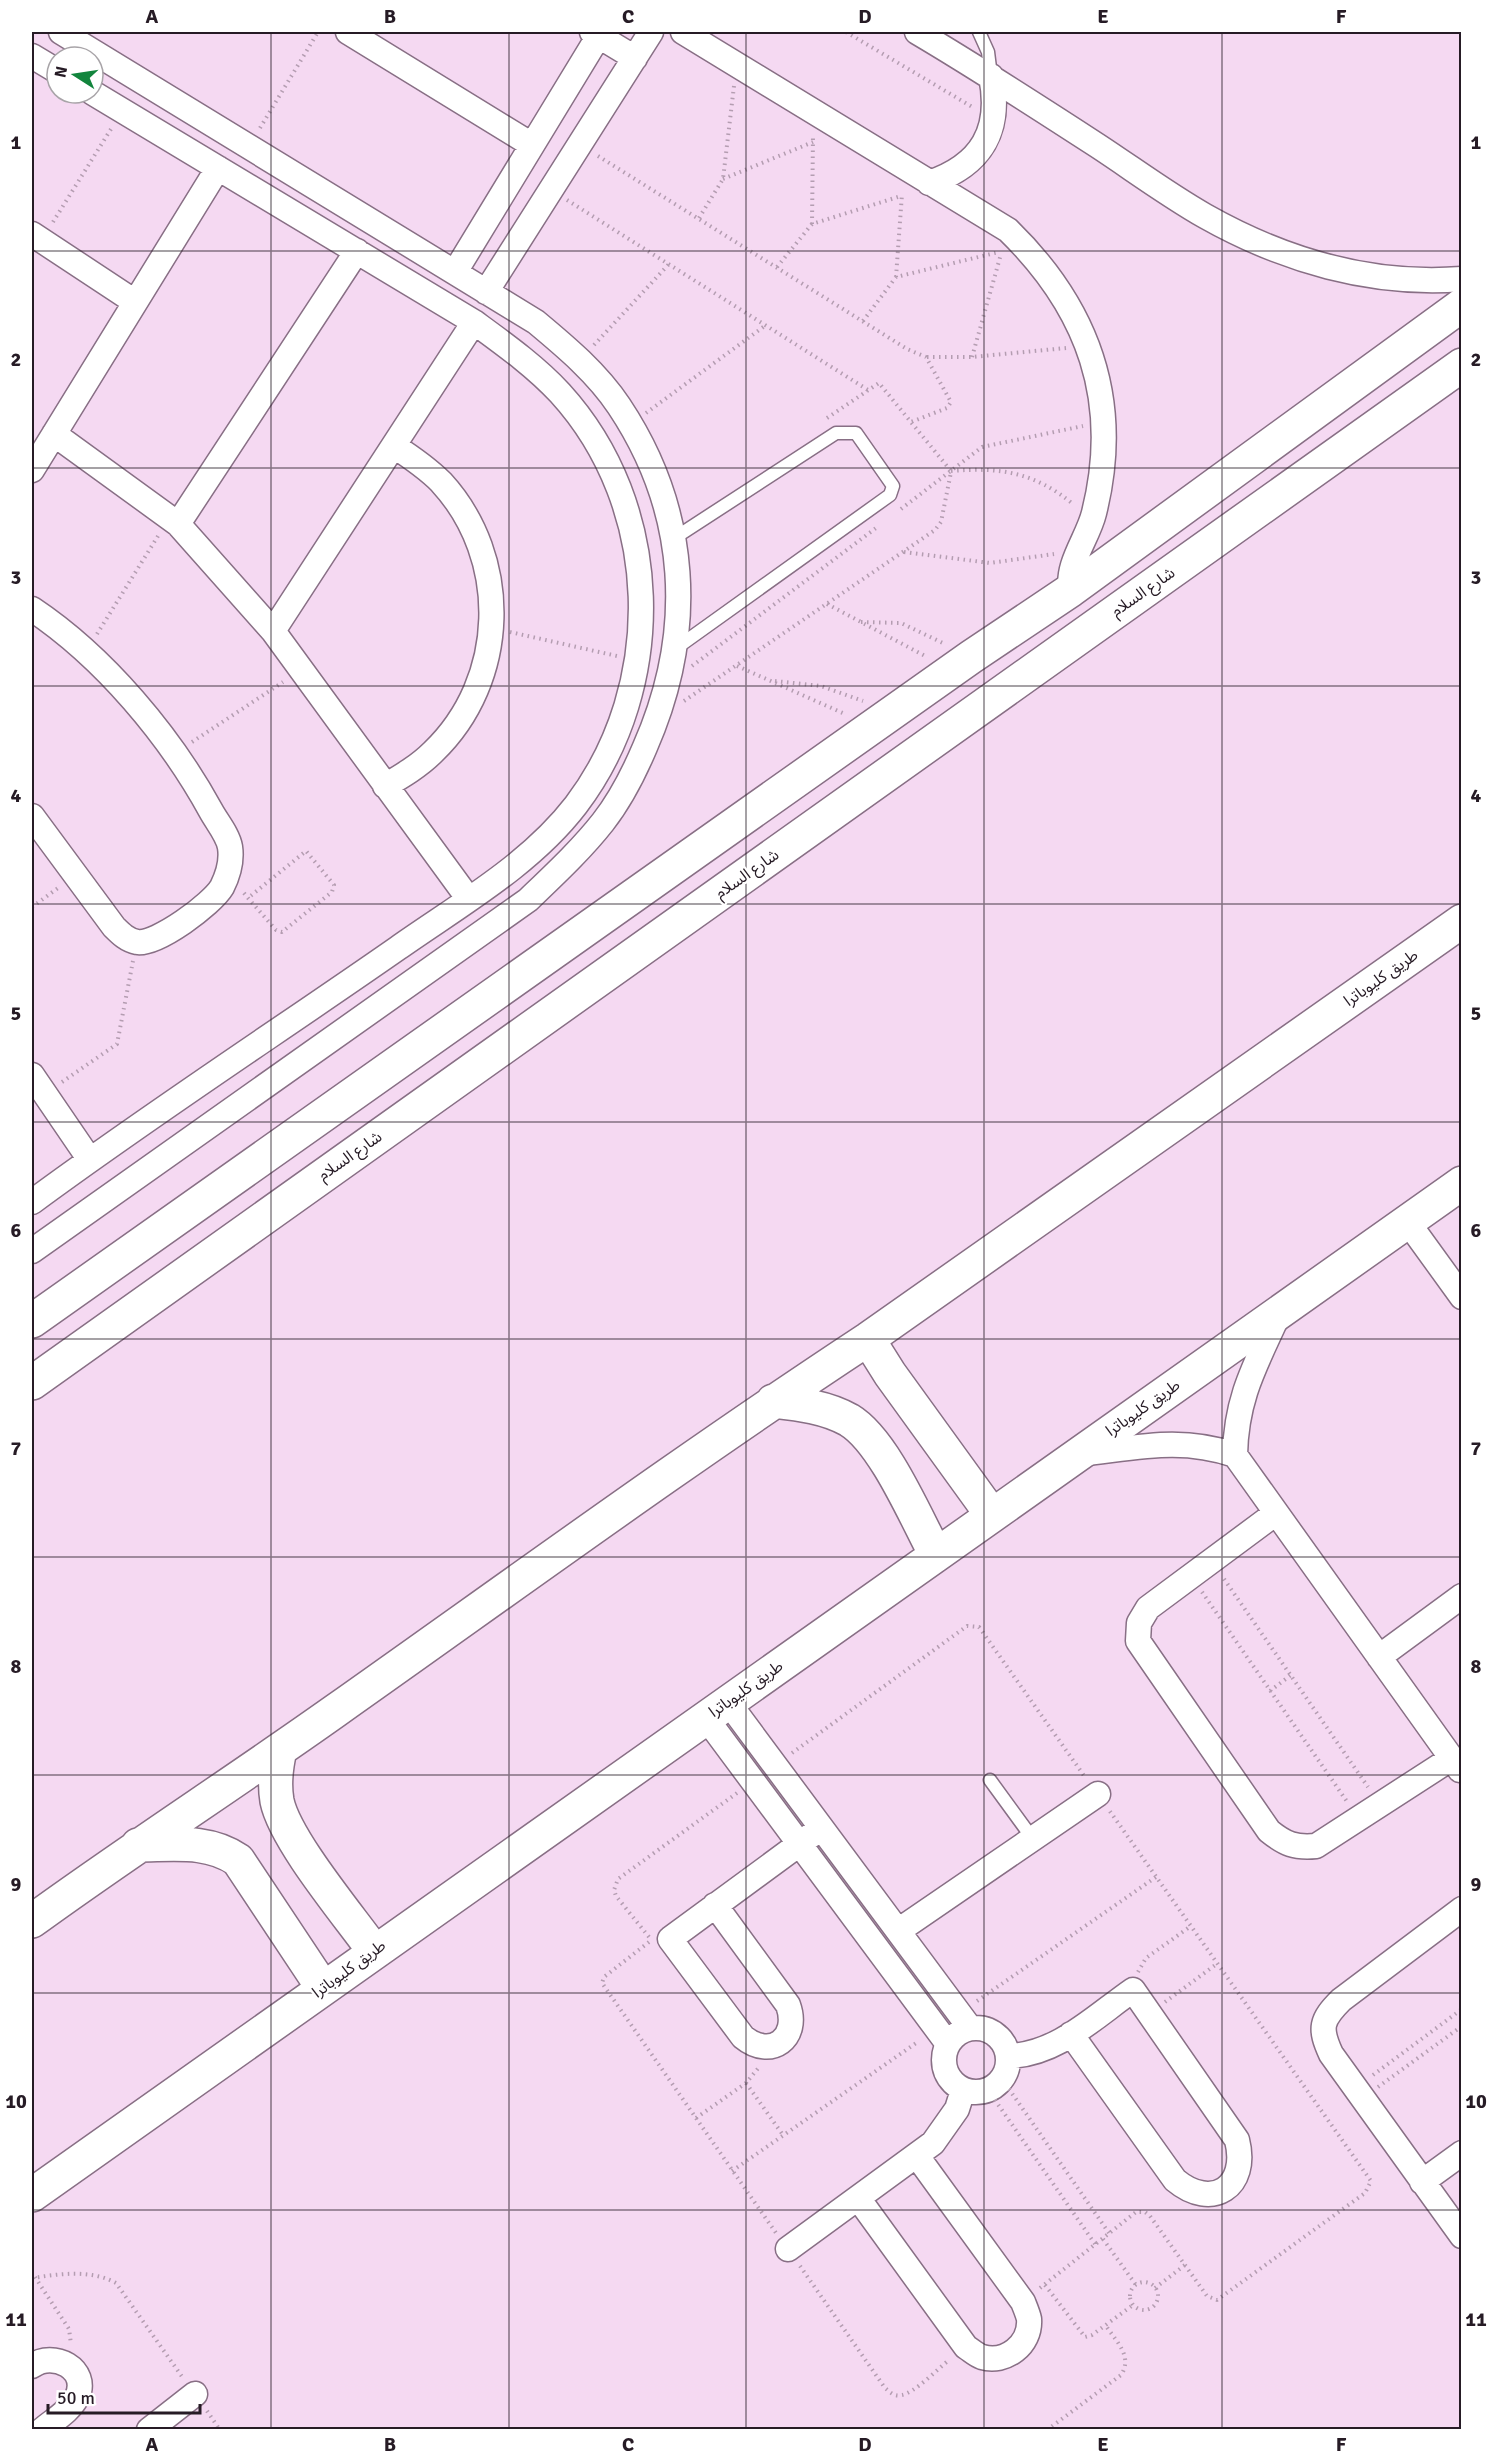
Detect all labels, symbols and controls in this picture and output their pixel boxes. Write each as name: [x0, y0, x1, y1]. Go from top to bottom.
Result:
text: A: [146, 4, 159, 29]
text: B: [384, 4, 396, 29]
text: C: [622, 4, 634, 29]
text: D: [858, 4, 872, 29]
text: E: [1097, 4, 1109, 29]
text: F: [1336, 4, 1347, 29]
north arrow: [45, 45, 105, 105]
text: N: [50, 65, 72, 80]
text: 1: [11, 130, 22, 155]
text: 1: [1471, 130, 1482, 155]
text: 2: [11, 347, 21, 372]
text: 2: [1471, 347, 1481, 372]
street label: شارع السلام: [1107, 563, 1180, 623]
text: 3: [11, 565, 21, 590]
text: 3: [1471, 565, 1481, 590]
text: 4: [11, 783, 22, 808]
text: 4: [1471, 783, 1482, 808]
street label: شارع السلام: [711, 845, 784, 905]
street label: طريق كليوباترا: [1340, 945, 1422, 1011]
text: 5: [11, 1001, 21, 1026]
text: 5: [1471, 1001, 1481, 1026]
street label: شارع السلام: [314, 1127, 387, 1187]
text: 6: [11, 1218, 22, 1243]
text: 6: [1471, 1218, 1482, 1243]
street label: طريق كليوباترا: [1102, 1375, 1184, 1441]
text: 7: [11, 1436, 22, 1461]
text: 7: [1471, 1436, 1482, 1461]
text: 8: [11, 1654, 22, 1679]
text: 8: [1471, 1654, 1482, 1679]
street label: طريق كليوباترا: [705, 1656, 787, 1722]
text: 9: [11, 1872, 22, 1897]
text: 9: [1471, 1872, 1482, 1897]
street label: طريق كليوباترا: [308, 1935, 390, 2002]
text: 10: [5, 2089, 27, 2114]
text: 10: [1465, 2089, 1487, 2114]
text: 11: [5, 2307, 27, 2332]
text: 11: [1465, 2307, 1487, 2332]
scale bar: [48, 2377, 200, 2415]
text: 50 m: [57, 2387, 95, 2409]
text: A: [146, 2432, 159, 2457]
text: B: [384, 2432, 396, 2457]
text: C: [622, 2432, 634, 2457]
text: D: [858, 2432, 872, 2457]
text: E: [1097, 2432, 1109, 2457]
text: F: [1336, 2432, 1347, 2457]

